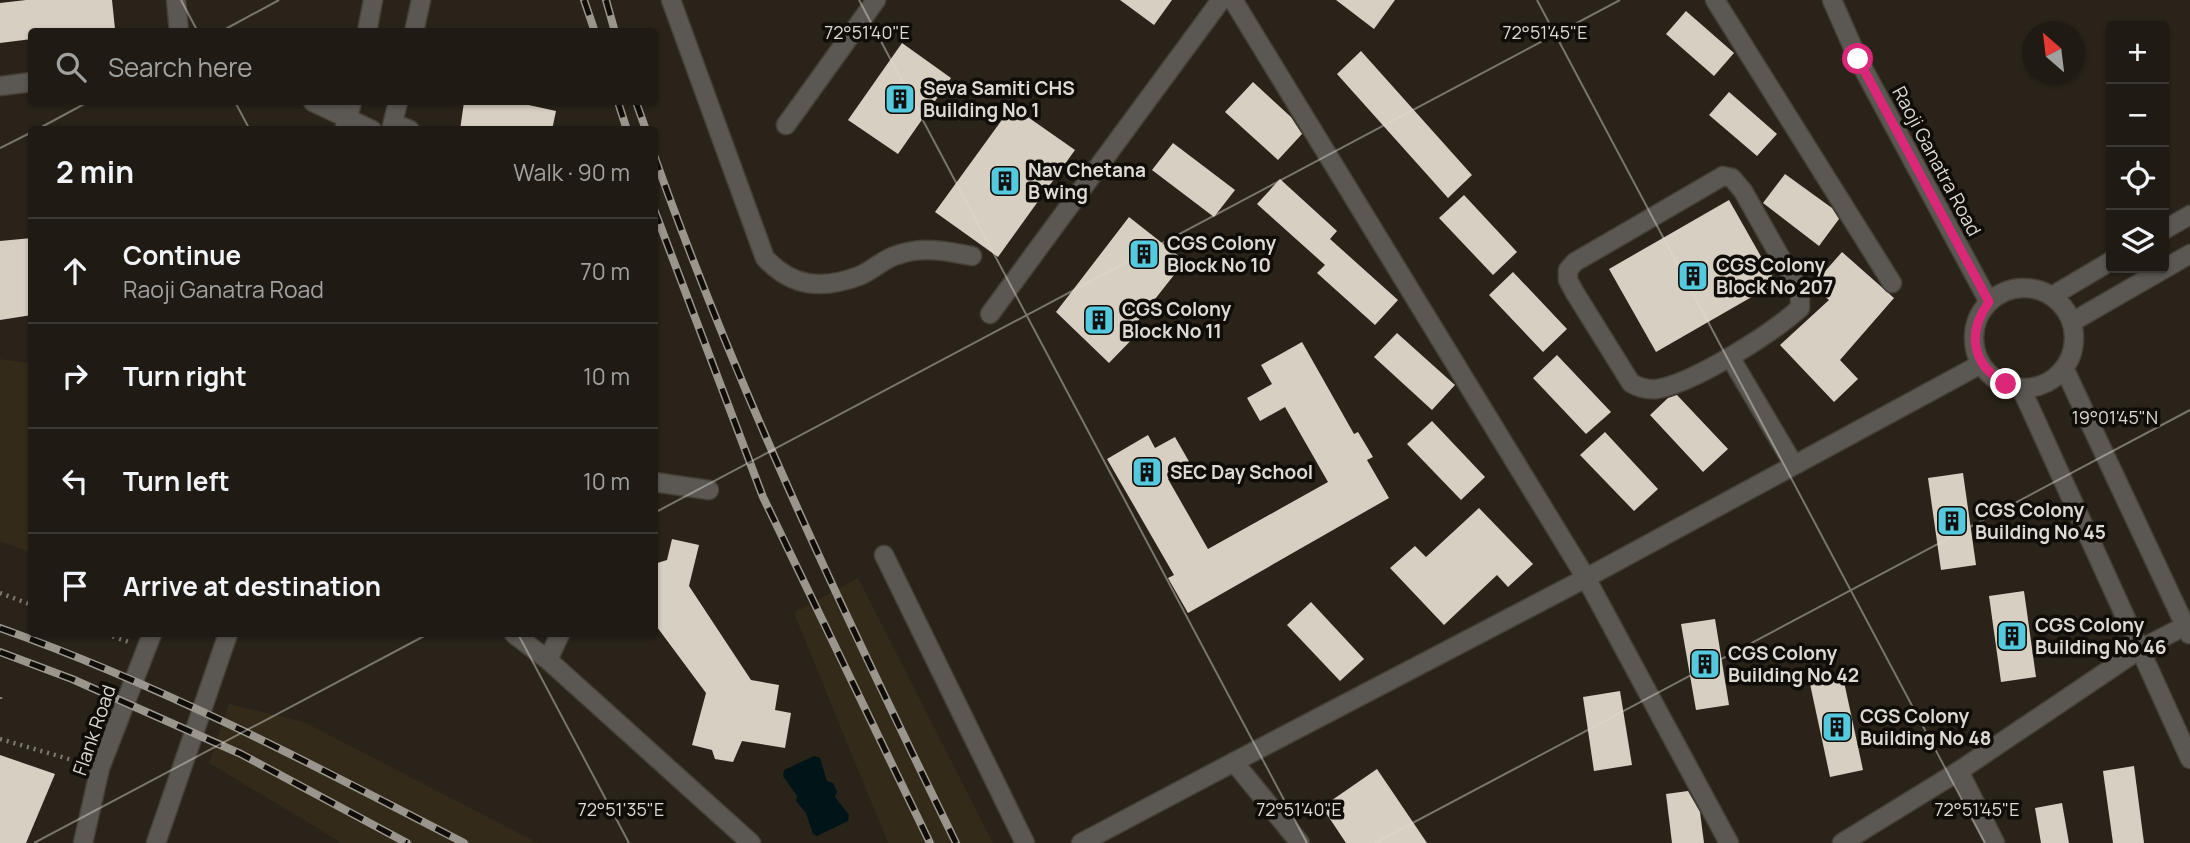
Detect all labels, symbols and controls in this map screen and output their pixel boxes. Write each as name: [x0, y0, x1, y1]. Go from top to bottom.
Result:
text: 72°51'40"E: [824, 20, 910, 44]
text: 72°51'45"E: [1503, 20, 1587, 44]
north arrow: [2022, 21, 2085, 84]
map controls: [2106, 21, 2169, 273]
button: +: [2106, 21, 2169, 84]
search box: [28, 28, 658, 105]
route start: [1842, 43, 1873, 74]
icon: search: [52, 48, 90, 86]
text: Search here: [108, 49, 253, 85]
place label: Seva Samiti CHS Building No 1: [923, 75, 1075, 123]
building icon: Seva Samiti CHS Building No 1: [883, 82, 917, 116]
street label: Raoji Ganatra Road: [1887, 82, 1987, 240]
button: −: [2106, 84, 2169, 147]
button: locate: [2106, 147, 2169, 210]
text: 2 min: [56, 151, 134, 192]
text: Walk · 90 m: [513, 156, 630, 188]
place label: Nav Chetana B wing: [1028, 157, 1146, 205]
building icon: Nav Chetana B wing: [988, 164, 1022, 198]
button: layers: [2106, 210, 2169, 273]
place label: CGS Colony Block No 10: [1167, 230, 1277, 278]
text: Continue: [123, 237, 241, 273]
building icon: CGS Colony Block No 10: [1127, 237, 1161, 271]
icon: ahead: [56, 252, 94, 290]
place label: CGS Colony Block No 207: [1716, 252, 1833, 300]
text: 70 m: [580, 255, 630, 287]
building icon: CGS Colony Block No 207: [1676, 259, 1710, 293]
text: Raoji Ganatra Road: [123, 273, 324, 305]
place label: CGS Colony Block No 11: [1122, 296, 1232, 344]
building icon: CGS Colony Block No 11: [1082, 303, 1116, 337]
icon: right: [56, 357, 94, 395]
text: Turn right: [123, 358, 247, 394]
text: 10 m: [583, 360, 630, 392]
route end: [1990, 368, 2021, 399]
text: 19°01'45"N: [2072, 405, 2158, 429]
building icon: SEC Day School: [1130, 455, 1164, 489]
place label: SEC Day School: [1170, 459, 1313, 485]
icon: left: [56, 462, 94, 500]
text: Turn left: [123, 463, 230, 499]
text: 10 m: [583, 465, 630, 497]
place label: CGS Colony Building No 45: [1975, 497, 2106, 545]
building icon: CGS Colony Building No 45: [1935, 504, 1969, 538]
icon: arrive: [56, 567, 94, 605]
text: Arrive at destination: [123, 568, 381, 604]
place label: CGS Colony Building No 46: [2035, 612, 2167, 660]
building icon: CGS Colony Building No 46: [1995, 619, 2029, 653]
place label: CGS Colony Building No 42: [1728, 640, 1859, 688]
building icon: CGS Colony Building No 42: [1688, 647, 1722, 681]
street label: Flank Road: [66, 681, 122, 779]
place label: CGS Colony Building No 48: [1860, 703, 1991, 751]
building icon: CGS Colony Building No 48: [1820, 710, 1854, 744]
text: 72°51'35"E: [578, 797, 664, 821]
text: 72°51'40"E: [1256, 797, 1342, 821]
text: 72°51'45"E: [1935, 797, 2019, 821]

